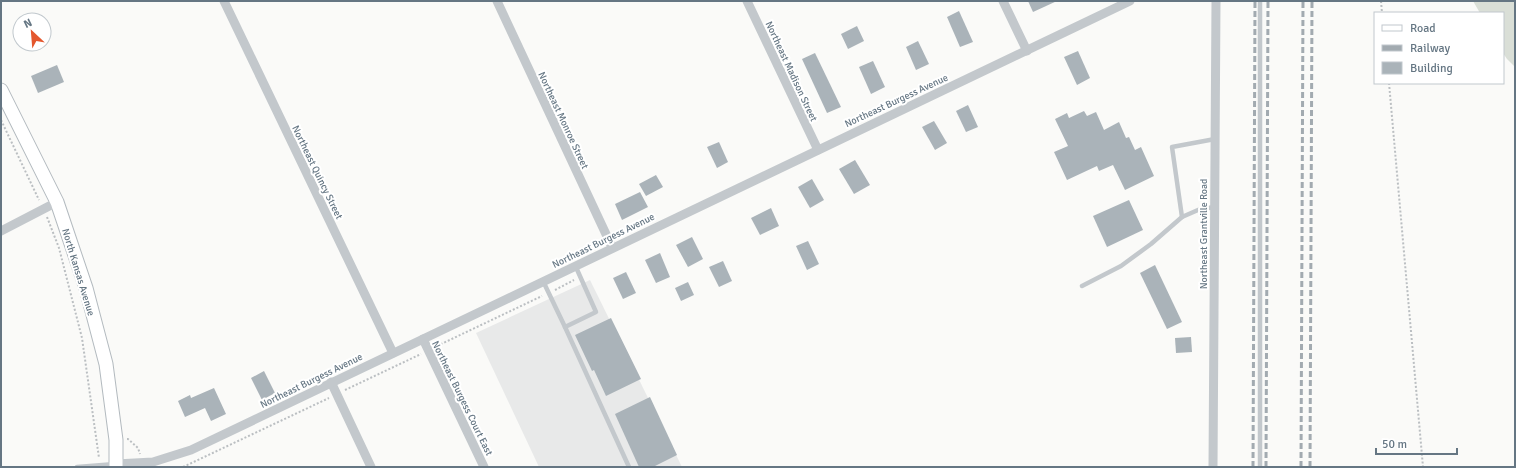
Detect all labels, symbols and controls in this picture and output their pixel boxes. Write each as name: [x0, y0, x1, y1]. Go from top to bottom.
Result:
north arrow: [12, 12, 52, 52]
legend: [1374, 12, 1504, 84]
text: N: [22, 16, 34, 31]
street label: Northeast Madison Street: [763, 19, 820, 124]
text: Road: [1410, 21, 1436, 36]
text: Railway: [1410, 41, 1450, 56]
text: Building: [1410, 61, 1453, 76]
street label: Northeast Monroe Street: [535, 70, 591, 171]
street label: Northeast Burgess Avenue: [843, 72, 950, 130]
street label: Northeast Quincy Street: [289, 124, 345, 222]
street label: Northeast Grantville Road: [1198, 179, 1210, 289]
street label: Northeast Burgess Avenue: [550, 211, 657, 271]
street label: North Kansas Avenue: [59, 227, 97, 317]
street label: Northeast Burgess Court East: [429, 339, 495, 458]
street label: Northeast Burgess Avenue: [258, 351, 365, 411]
scale bar: [1376, 430, 1457, 456]
text: 50 m: [1382, 437, 1407, 452]

